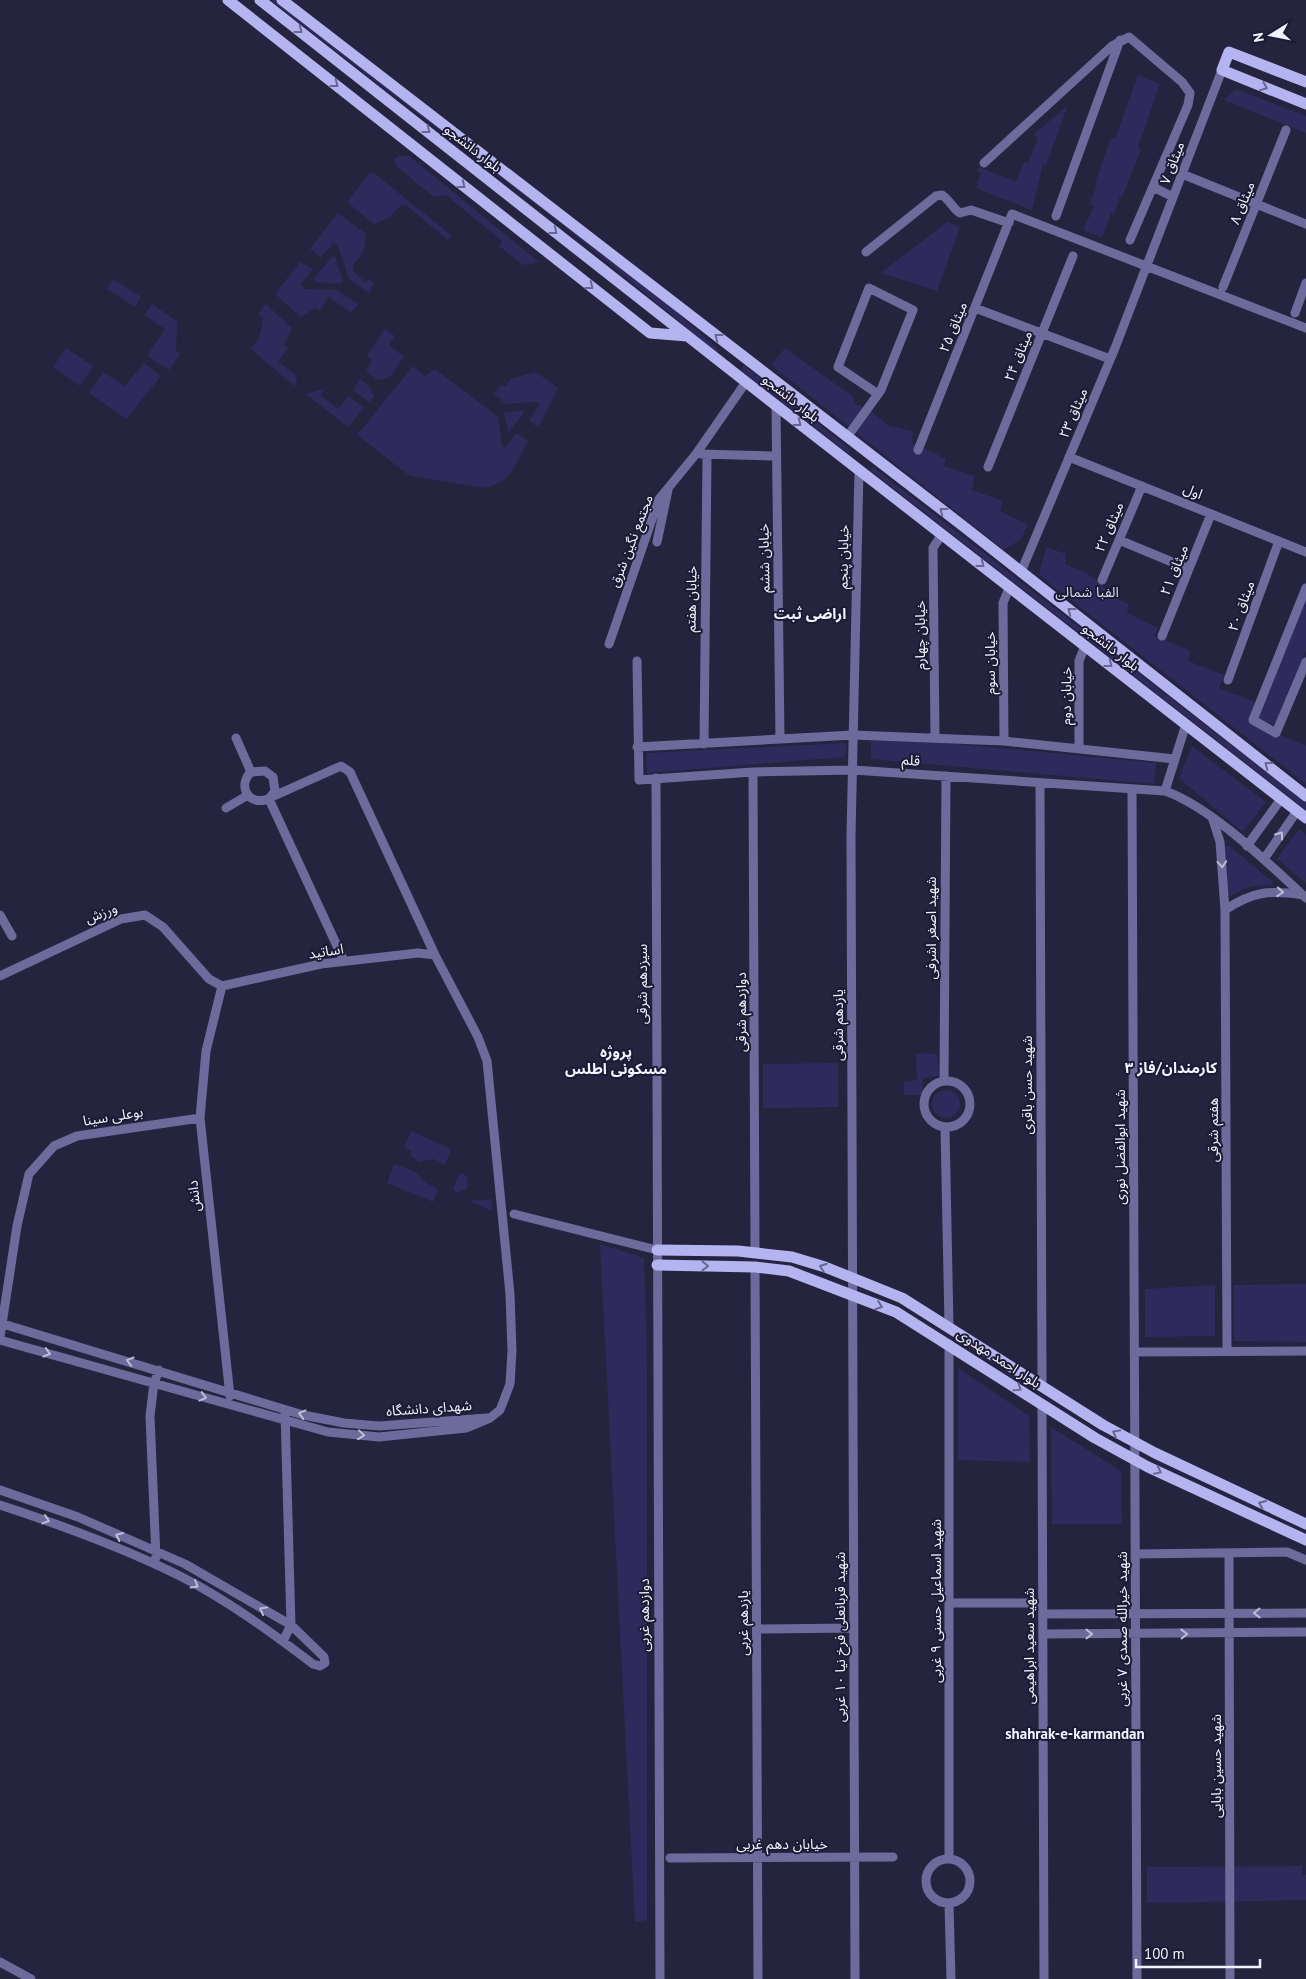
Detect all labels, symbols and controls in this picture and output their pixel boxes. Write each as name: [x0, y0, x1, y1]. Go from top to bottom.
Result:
north arrow: [1246, 10, 1296, 60]
one-way arrow: [293, 24, 302, 33]
text: N: [1249, 31, 1268, 43]
one-way arrow: [329, 79, 338, 87]
one-way arrow: [1259, 81, 1268, 91]
street label: بلوار دانشجو: [441, 120, 506, 176]
one-way arrow: [421, 124, 430, 132]
street label: میثاق ۷: [1156, 139, 1188, 187]
street label: میثاق ۸: [1225, 179, 1259, 227]
one-way arrow: [456, 180, 465, 188]
one-way arrow: [548, 225, 557, 233]
one-way arrow: [584, 280, 593, 288]
street label: میثاق ۲۵: [935, 299, 971, 355]
street label: میثاق ۲۴: [1000, 328, 1036, 384]
one-way arrow: [714, 333, 723, 342]
street label: بلوار دانشجو: [759, 370, 824, 426]
street label: میثاق ۲۳: [1054, 385, 1092, 441]
one-way arrow: [792, 417, 801, 425]
street label: اول: [1181, 479, 1205, 503]
street label: مجتمع نگین شرق: [605, 492, 659, 591]
street label: میثاق ۲۲: [1090, 499, 1128, 555]
one-way arrow: [940, 508, 949, 516]
street label: خیابان ششم: [754, 523, 776, 593]
street label: خیابان پنجم: [833, 525, 855, 589]
street label: میثاق ۲۱: [1156, 542, 1192, 598]
one-way arrow: [975, 558, 984, 567]
street label: خیابان هفتم: [681, 565, 703, 633]
street label: میثاق ۲۰: [1224, 578, 1258, 634]
park label: الفبا شمالی: [1055, 583, 1119, 601]
street label: خیابان چهارم: [911, 600, 931, 670]
district label: اراضی ثبت: [774, 604, 846, 623]
one-way arrow: [1067, 608, 1077, 617]
street label: بلوار دانشجو: [1079, 619, 1144, 675]
street label: خیابان سوم: [981, 631, 1001, 695]
one-way arrow: [1103, 658, 1112, 666]
street label: خیابان دوم: [1056, 667, 1078, 725]
street label: قلم: [901, 750, 921, 772]
one-way arrow: [1265, 763, 1274, 771]
one-way arrow: [1274, 831, 1283, 841]
one-way arrow: [1216, 861, 1227, 869]
street label: شهید اصغر اشرفی: [922, 876, 940, 980]
one-way arrow: [1276, 887, 1284, 898]
street label: ورزش: [82, 898, 120, 928]
street label: اساتید: [307, 939, 345, 963]
street label: سیزدهم شرقی: [633, 944, 653, 1024]
street label: دوازدهم شرقی: [732, 972, 752, 1052]
street label: یازدهم شرقی: [829, 989, 849, 1061]
street label: شهید حسن باقری: [1018, 1036, 1036, 1134]
district label: پروژه مسکونی اطلس: [565, 1042, 667, 1078]
district label: کارمندان/فاز ۳: [1125, 1058, 1217, 1077]
street label: شهید ابوالفضل نوری: [1111, 1089, 1129, 1205]
street label: هفتم شرقی: [1204, 1098, 1224, 1162]
street label: بوعلی سینا: [82, 1102, 145, 1130]
street label: دانش: [183, 1179, 205, 1213]
one-way arrow: [702, 1261, 710, 1271]
one-way arrow: [819, 1263, 828, 1273]
one-way arrow: [874, 1300, 883, 1310]
street label: بلوار احمد مهدوی: [954, 1324, 1045, 1392]
one-way arrow: [42, 1347, 50, 1357]
one-way arrow: [127, 1357, 135, 1367]
one-way arrow: [1013, 1382, 1022, 1392]
one-way arrow: [199, 1391, 207, 1401]
street label: شهدای دانشگاه: [386, 1396, 472, 1420]
one-way arrow: [298, 1409, 307, 1420]
one-way arrow: [357, 1429, 365, 1440]
one-way arrow: [1112, 1429, 1121, 1439]
one-way arrow: [1153, 1465, 1162, 1476]
one-way arrow: [1258, 1500, 1267, 1511]
one-way arrow: [42, 1515, 50, 1525]
street label: شهید اسماعیل حسنی ۹ غربی: [927, 1519, 945, 1683]
one-way arrow: [115, 1531, 124, 1542]
street label: شهید خیرالله صمدی ۷ غربی: [1113, 1551, 1131, 1707]
street label: شهید قربانعلی فرخ نیا ۱۰ غربی: [831, 1552, 851, 1722]
one-way arrow: [190, 1578, 199, 1588]
street label: دوازدهم غربی: [635, 1578, 655, 1652]
street label: شهید سعید ابراهیمی: [1020, 1588, 1038, 1704]
street label: یازدهم غربی: [734, 1590, 754, 1656]
one-way arrow: [259, 1606, 268, 1616]
one-way arrow: [1253, 1608, 1261, 1619]
one-way arrow: [1086, 1629, 1093, 1639]
one-way arrow: [1180, 1629, 1188, 1639]
street label: شهید حسین بابایی: [1207, 1714, 1225, 1818]
district label: shahrak-e-karmandan: [1005, 1724, 1145, 1743]
street label: خیابان دهم غربی: [736, 1835, 828, 1855]
scale bar: [1136, 1936, 1260, 1968]
text: 100 m: [1144, 1944, 1185, 1963]

